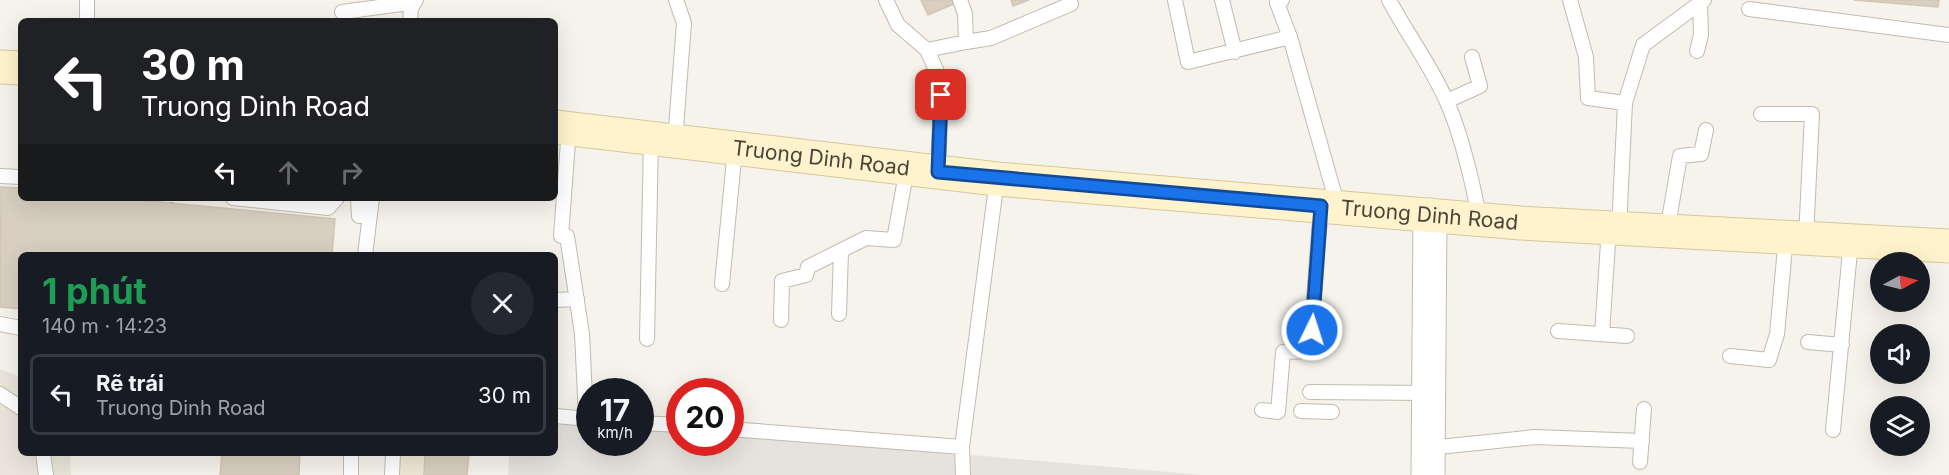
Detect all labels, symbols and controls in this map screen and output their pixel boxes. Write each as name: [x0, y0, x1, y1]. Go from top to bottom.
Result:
text: 30 m: [141, 39, 245, 90]
icon: left: [42, 42, 120, 120]
pin: [915, 69, 966, 120]
icon: arrive: [924, 78, 957, 111]
text: Truong Dinh Road: [141, 90, 370, 123]
street label: Truong Dinh Road: [731, 135, 911, 181]
icon: left: [209, 156, 242, 189]
icon: ahead: [272, 156, 305, 189]
icon: right: [335, 156, 368, 189]
street label: Truong Dinh Road: [1340, 195, 1519, 235]
north arrow: [1870, 252, 1930, 312]
map controls: [1870, 252, 1930, 456]
text: 1 phút: [42, 269, 147, 313]
button: close: [471, 272, 534, 335]
position arrow: [1280, 298, 1344, 362]
text: 140 m · 14:23: [42, 314, 167, 338]
button: sound: [1870, 324, 1930, 384]
text: Rẽ trái: [96, 370, 164, 396]
icon: left: [45, 378, 78, 411]
speed limit sign: 20: [666, 378, 744, 456]
text: 30 m: [478, 382, 531, 408]
text: 17: [600, 392, 630, 428]
text: Truong Dinh Road: [96, 396, 266, 420]
button: layers: [1870, 396, 1930, 456]
text: km/h: [597, 423, 633, 442]

